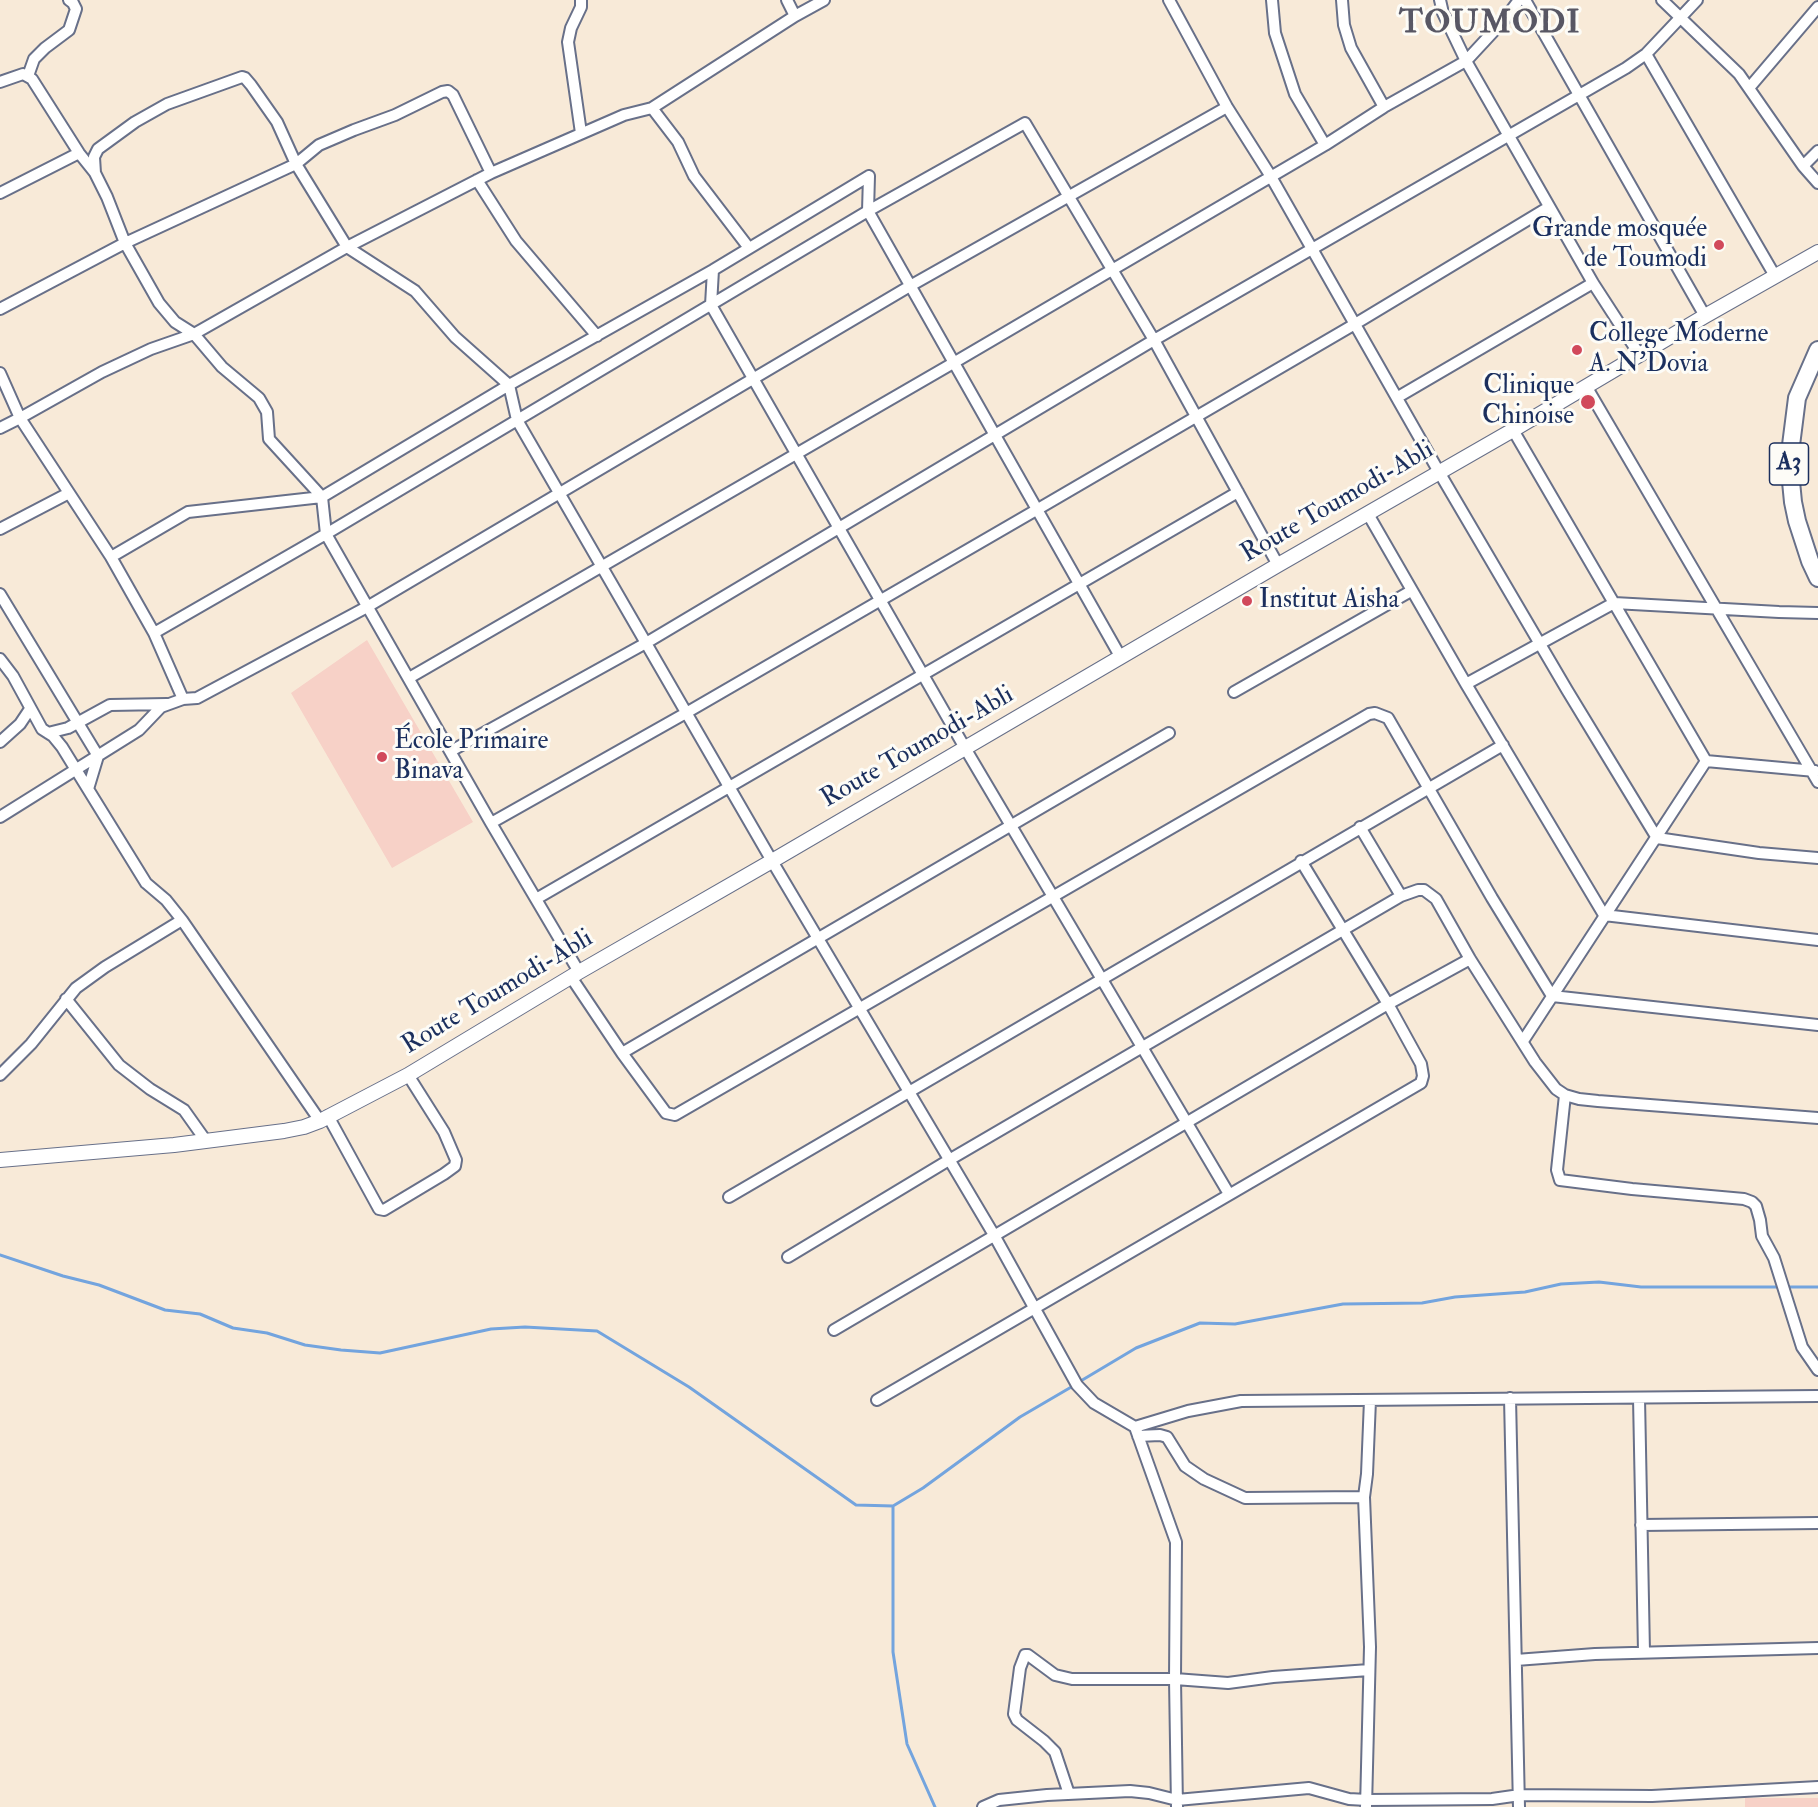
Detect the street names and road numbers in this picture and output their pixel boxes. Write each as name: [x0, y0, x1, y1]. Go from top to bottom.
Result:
street label: Route Toumodi-Abli: [1236, 435, 1440, 571]
road number: A3: [1770, 443, 1808, 485]
street label: Route Toumodi-Abli: [816, 680, 1020, 816]
street label: Route Toumodi-Abli: [397, 924, 599, 1062]

